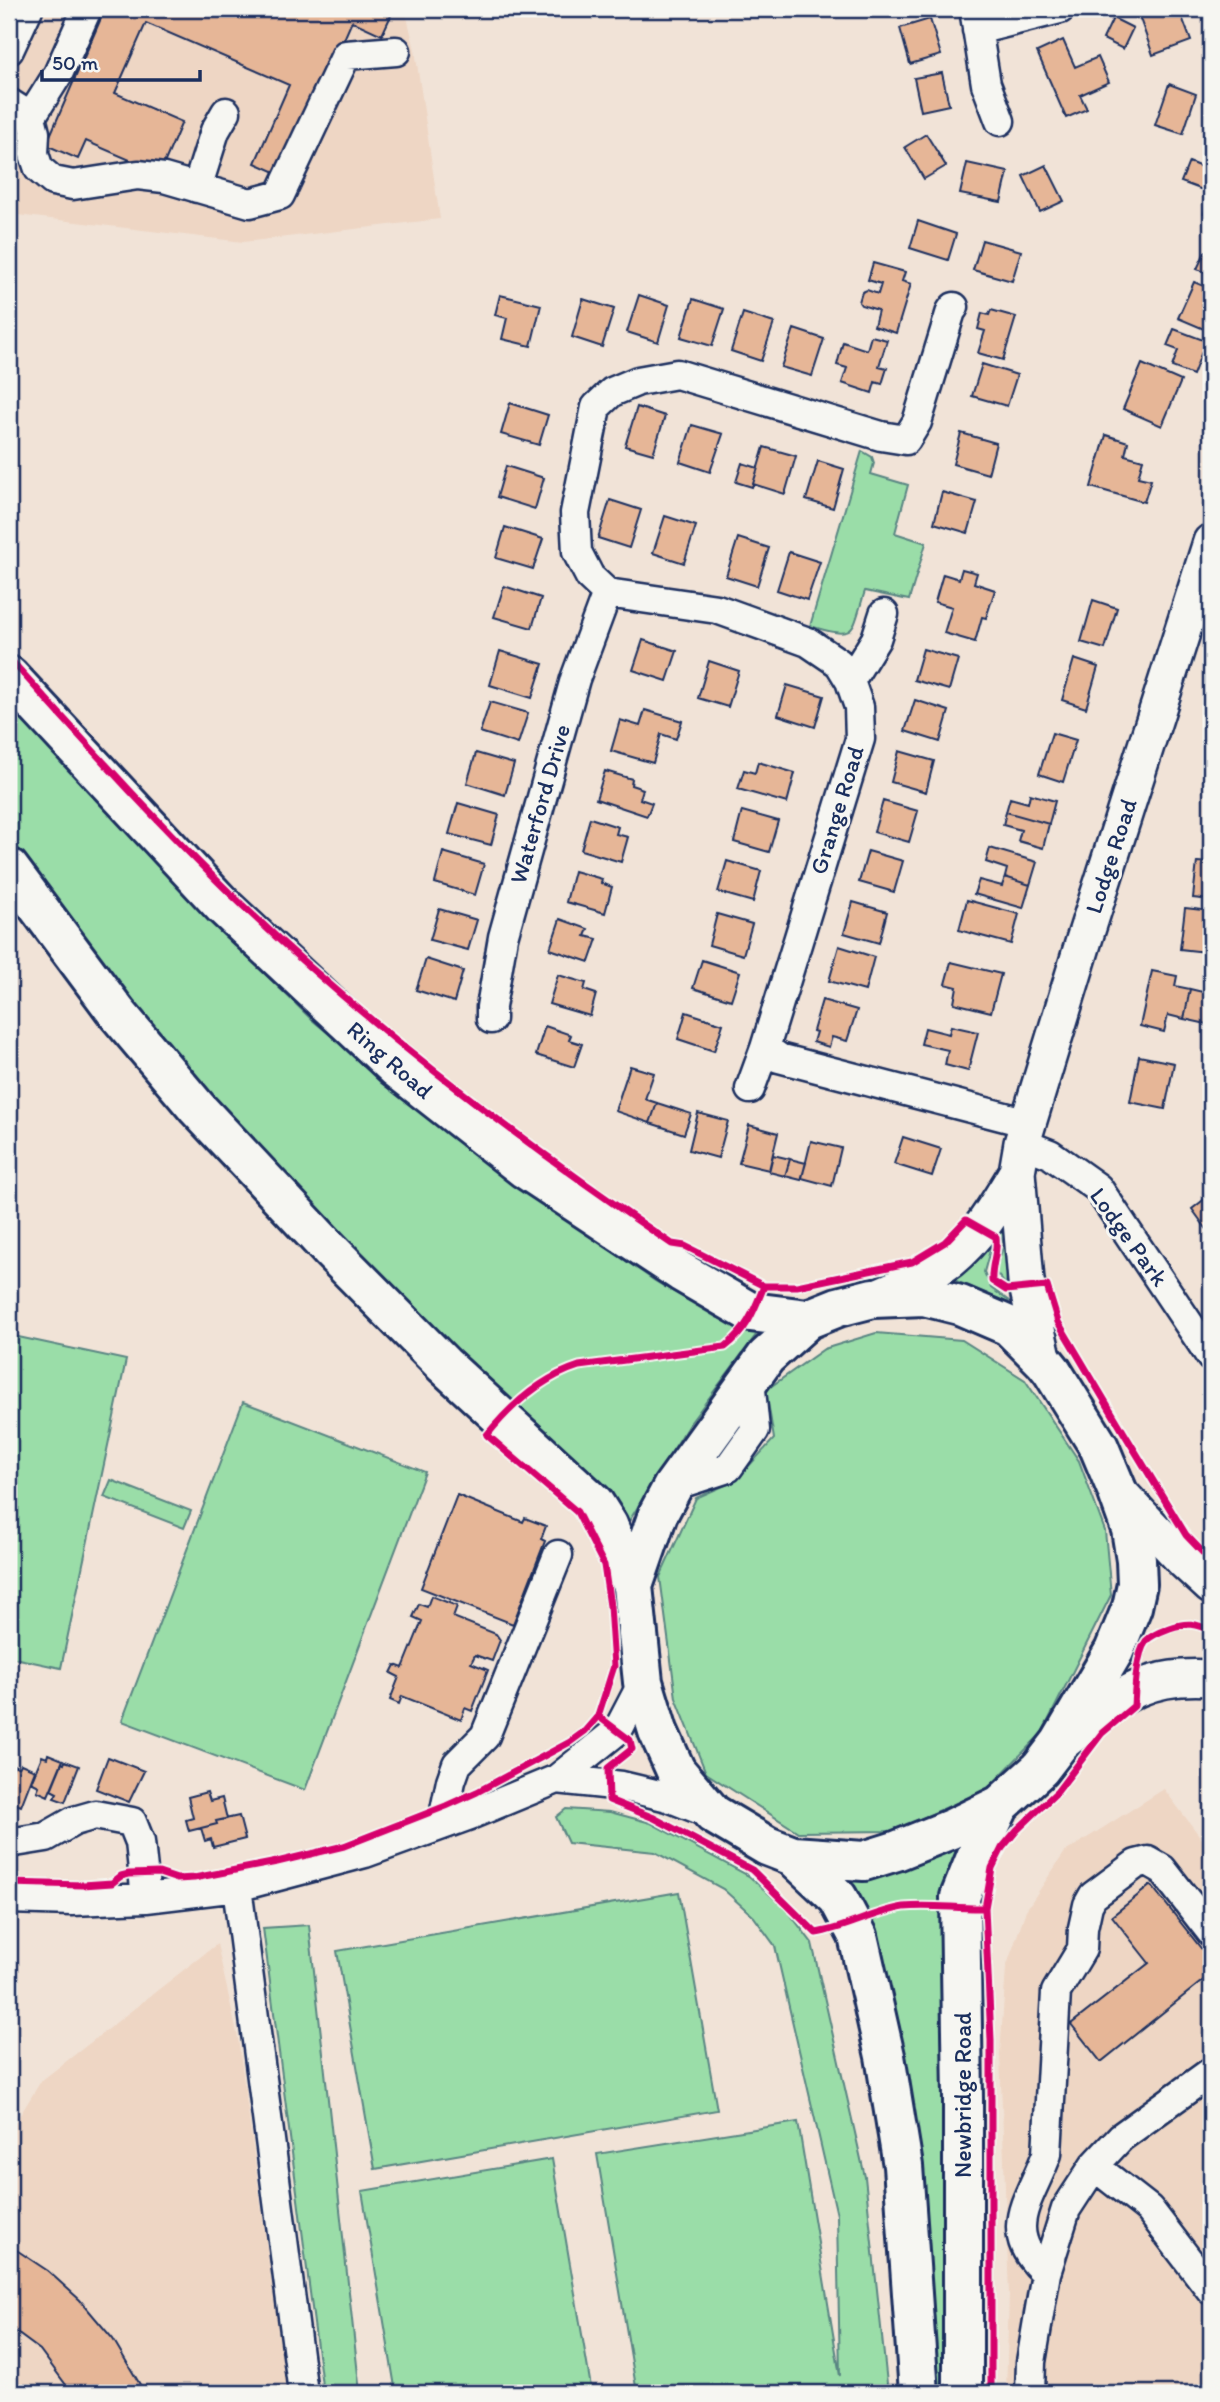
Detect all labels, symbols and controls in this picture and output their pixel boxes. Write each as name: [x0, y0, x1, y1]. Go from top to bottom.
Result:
scale bar: [42, 38, 200, 82]
text: 50 m: [52, 50, 99, 75]
street label: Waterford Drive: [503, 721, 576, 887]
street label: Grange Road: [803, 742, 870, 878]
street label: Lodge Road: [1078, 795, 1143, 917]
street label: Ring Road: [341, 1014, 439, 1105]
street label: Lodge Park: [1084, 1182, 1175, 1292]
street label: Newbridge Road: [948, 2012, 977, 2178]

